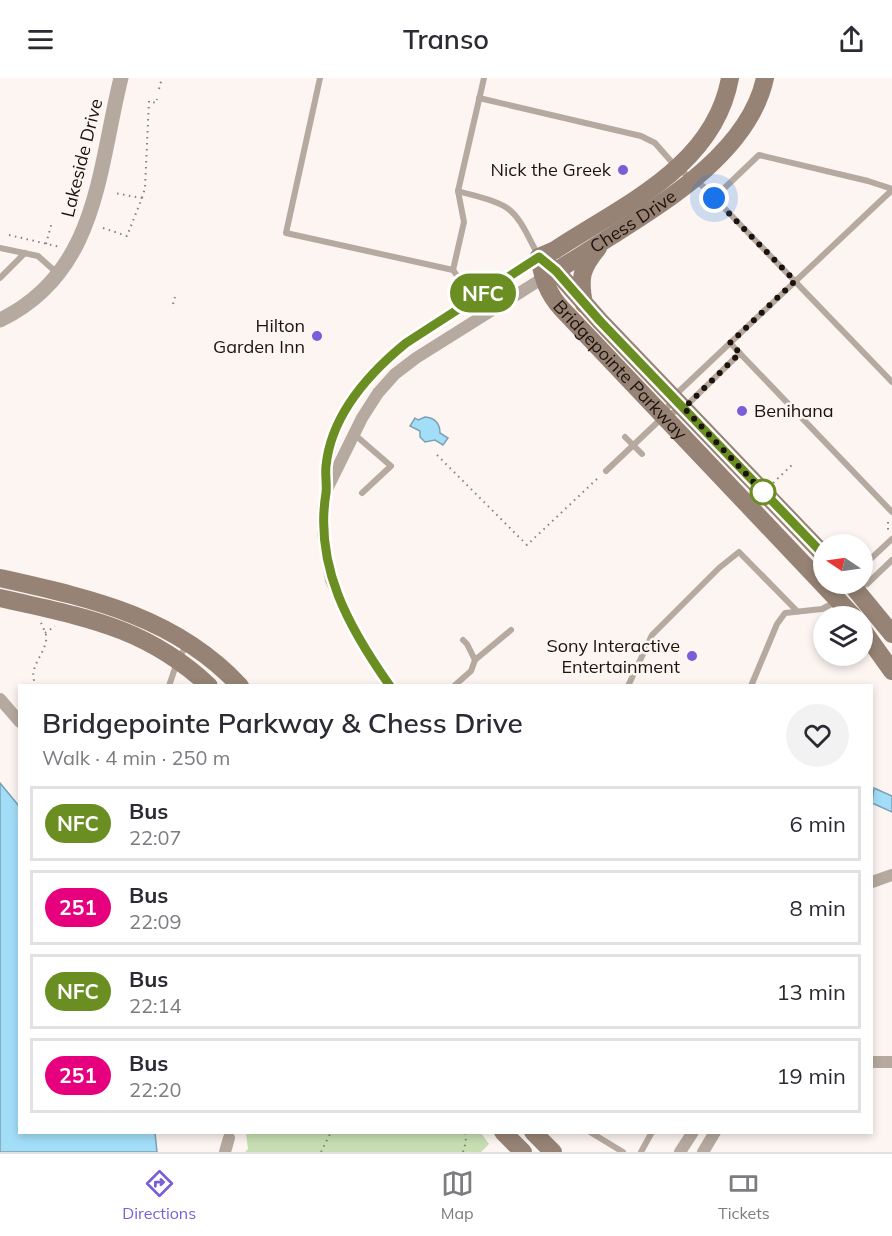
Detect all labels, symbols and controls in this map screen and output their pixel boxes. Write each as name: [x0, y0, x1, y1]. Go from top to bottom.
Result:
text: Transo: [403, 22, 489, 56]
icon: menu: [24, 23, 57, 56]
icon: share: [835, 23, 868, 56]
street label: Lakeside Drive: [56, 96, 107, 220]
place label: Nick the Greek: [491, 158, 612, 181]
marker: Nick the Greek: [616, 163, 630, 177]
your location: [699, 183, 729, 213]
street label: Chess Drive: [585, 184, 681, 258]
line badge: NFC: [448, 274, 518, 312]
text: NFC: [462, 280, 504, 306]
street label: Bridgepointe Parkway: [548, 295, 692, 445]
place label: Hilton Garden Inn: [213, 314, 305, 358]
marker: Hilton Garden Inn: [310, 329, 324, 343]
place label: Benihana: [754, 399, 834, 422]
marker: Benihana: [735, 404, 749, 418]
unlabelled marker: [750, 479, 776, 505]
north arrow: [813, 534, 873, 594]
map controls: [813, 534, 873, 666]
button: layers: [813, 606, 873, 666]
place label: Sony Interactive Entertainment: [547, 634, 680, 678]
marker: Sony Interactive Entertainment: [685, 649, 699, 663]
button: heart: [786, 704, 849, 767]
text: Bridgepointe Parkway & Chess Drive: [42, 705, 523, 740]
text: Walk · 4 min · 250 m: [42, 745, 230, 770]
text: Bus: [129, 797, 168, 825]
text: NFC: [57, 810, 99, 836]
text: 6 min: [790, 810, 846, 838]
text: 22:07: [129, 825, 182, 850]
text: Bus: [129, 881, 168, 909]
text: 251: [59, 894, 97, 920]
text: 8 min: [790, 894, 846, 922]
text: 22:09: [129, 909, 182, 934]
text: Bus: [129, 965, 168, 993]
text: NFC: [57, 978, 99, 1004]
text: 13 min: [776, 978, 846, 1006]
text: 22:14: [129, 993, 182, 1018]
text: Bus: [129, 1049, 168, 1077]
text: 251: [59, 1062, 97, 1088]
text: 19 min: [776, 1062, 846, 1090]
text: 22:20: [129, 1077, 182, 1102]
tab: Directions: [122, 1167, 196, 1223]
tab: Map: [441, 1167, 474, 1223]
tab: Tickets: [718, 1167, 770, 1223]

